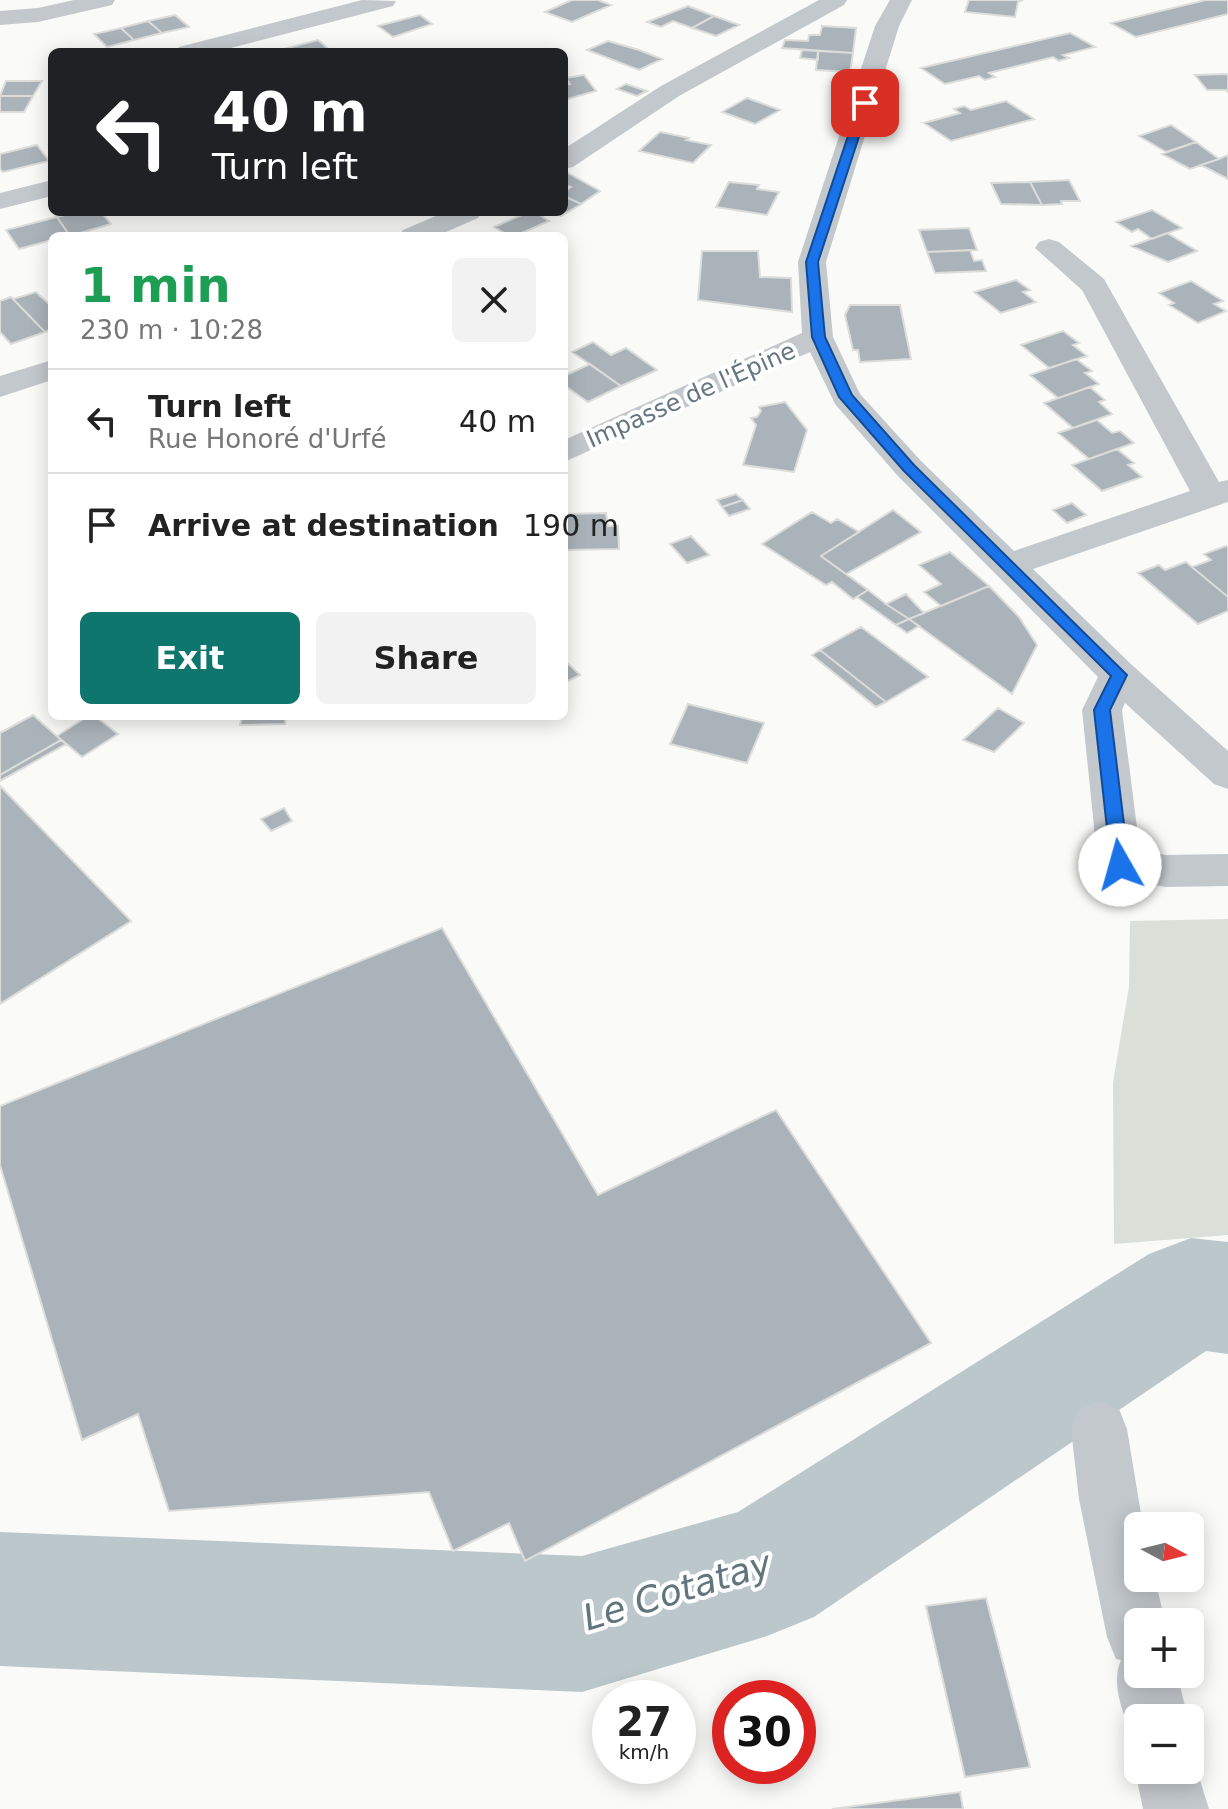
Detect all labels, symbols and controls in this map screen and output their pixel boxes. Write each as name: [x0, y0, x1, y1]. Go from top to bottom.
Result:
pin: [831, 69, 899, 137]
text: 40 m: [212, 79, 368, 144]
icon: left: [80, 80, 184, 184]
icon: arrive: [843, 81, 887, 125]
text: Turn left: [212, 146, 358, 187]
text: 1 min: [80, 257, 231, 313]
button: close: [452, 258, 536, 342]
text: 230 m · 10:28: [80, 315, 263, 345]
street label: Impasse de l'Épine: [582, 335, 800, 454]
text: Turn left: [148, 389, 291, 424]
icon: left: [80, 399, 124, 443]
text: 40 m: [459, 404, 536, 439]
text: Rue Honoré d'Urfé: [148, 424, 386, 454]
icon: arrive: [80, 503, 124, 547]
text: Arrive at destination: [148, 508, 499, 543]
text: 190 m: [523, 508, 619, 543]
button: Exit: [80, 612, 300, 704]
button: Share: [316, 612, 536, 704]
position arrow: [1078, 823, 1162, 907]
north arrow: [1124, 1512, 1204, 1592]
map controls: [1124, 1512, 1204, 1784]
water label: Le Cotatay: [578, 1542, 777, 1639]
button: +: [1124, 1608, 1204, 1688]
speed limit sign: 30: [712, 1680, 816, 1784]
text: 27: [616, 1699, 672, 1745]
button: −: [1124, 1704, 1204, 1784]
text: km/h: [619, 1740, 669, 1764]

